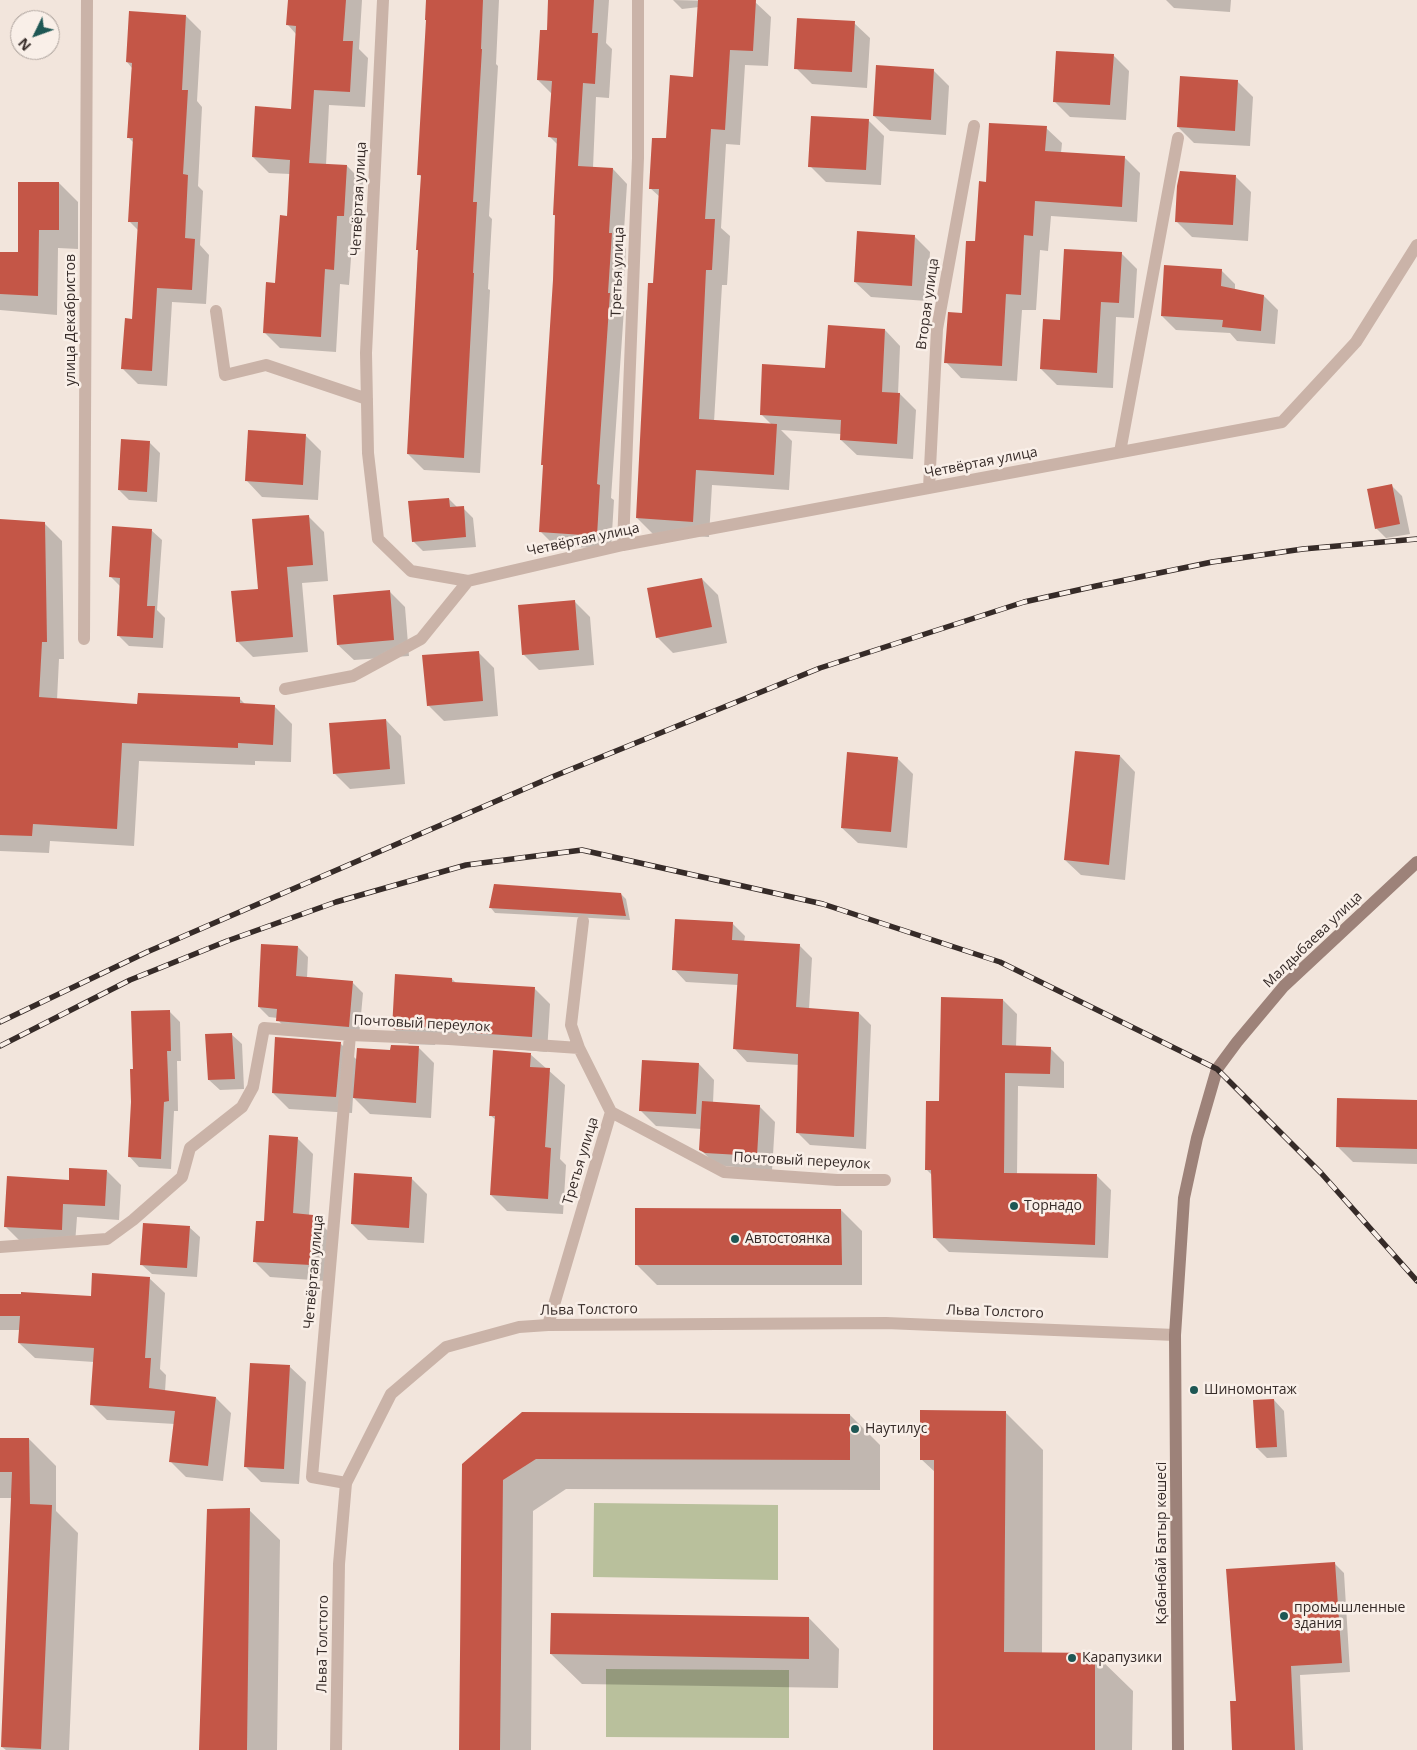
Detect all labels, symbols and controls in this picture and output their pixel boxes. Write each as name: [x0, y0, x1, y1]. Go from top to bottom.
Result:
north arrow: [10, 10, 60, 60]
text: N: [13, 34, 35, 55]
street label: Четвёртая улица: [348, 141, 370, 257]
street label: Третья улица: [608, 226, 628, 318]
street label: улица Декабристов: [63, 254, 79, 386]
street label: Вторая улица: [913, 257, 943, 351]
street label: Четвёртая улица: [923, 444, 1039, 482]
street label: Четвёртая улица: [525, 520, 641, 560]
street label: Малдыбаева улица: [1260, 888, 1366, 992]
street label: Почтовый переулок: [353, 1012, 491, 1036]
street label: Третья улица: [560, 1115, 602, 1207]
street label: Почтовый переулок: [733, 1149, 871, 1173]
place label: Торнадо: [1024, 1198, 1082, 1214]
marker: Торнадо: [1008, 1200, 1020, 1212]
street label: Четвёртая улица: [301, 1214, 327, 1330]
place label: Автостоянка: [745, 1231, 830, 1247]
marker: Автостоянка: [729, 1233, 741, 1245]
street label: Льва Толстого: [540, 1301, 638, 1319]
street label: Льва Толстого: [946, 1302, 1044, 1322]
place label: Шиномонтаж: [1204, 1382, 1297, 1398]
marker: Шиномонтаж: [1188, 1384, 1200, 1396]
place label: Наутилус: [865, 1421, 927, 1437]
marker: Наутилус: [849, 1423, 861, 1435]
street label: Қабанбай Батыр көшесі: [1154, 1462, 1170, 1624]
street label: Льва Толстого: [314, 1595, 332, 1693]
place label: промышленные здания: [1294, 1600, 1405, 1632]
marker: промышленные здания: [1278, 1610, 1290, 1622]
place label: Карапузики: [1082, 1650, 1162, 1666]
marker: Карапузики: [1066, 1652, 1078, 1664]

